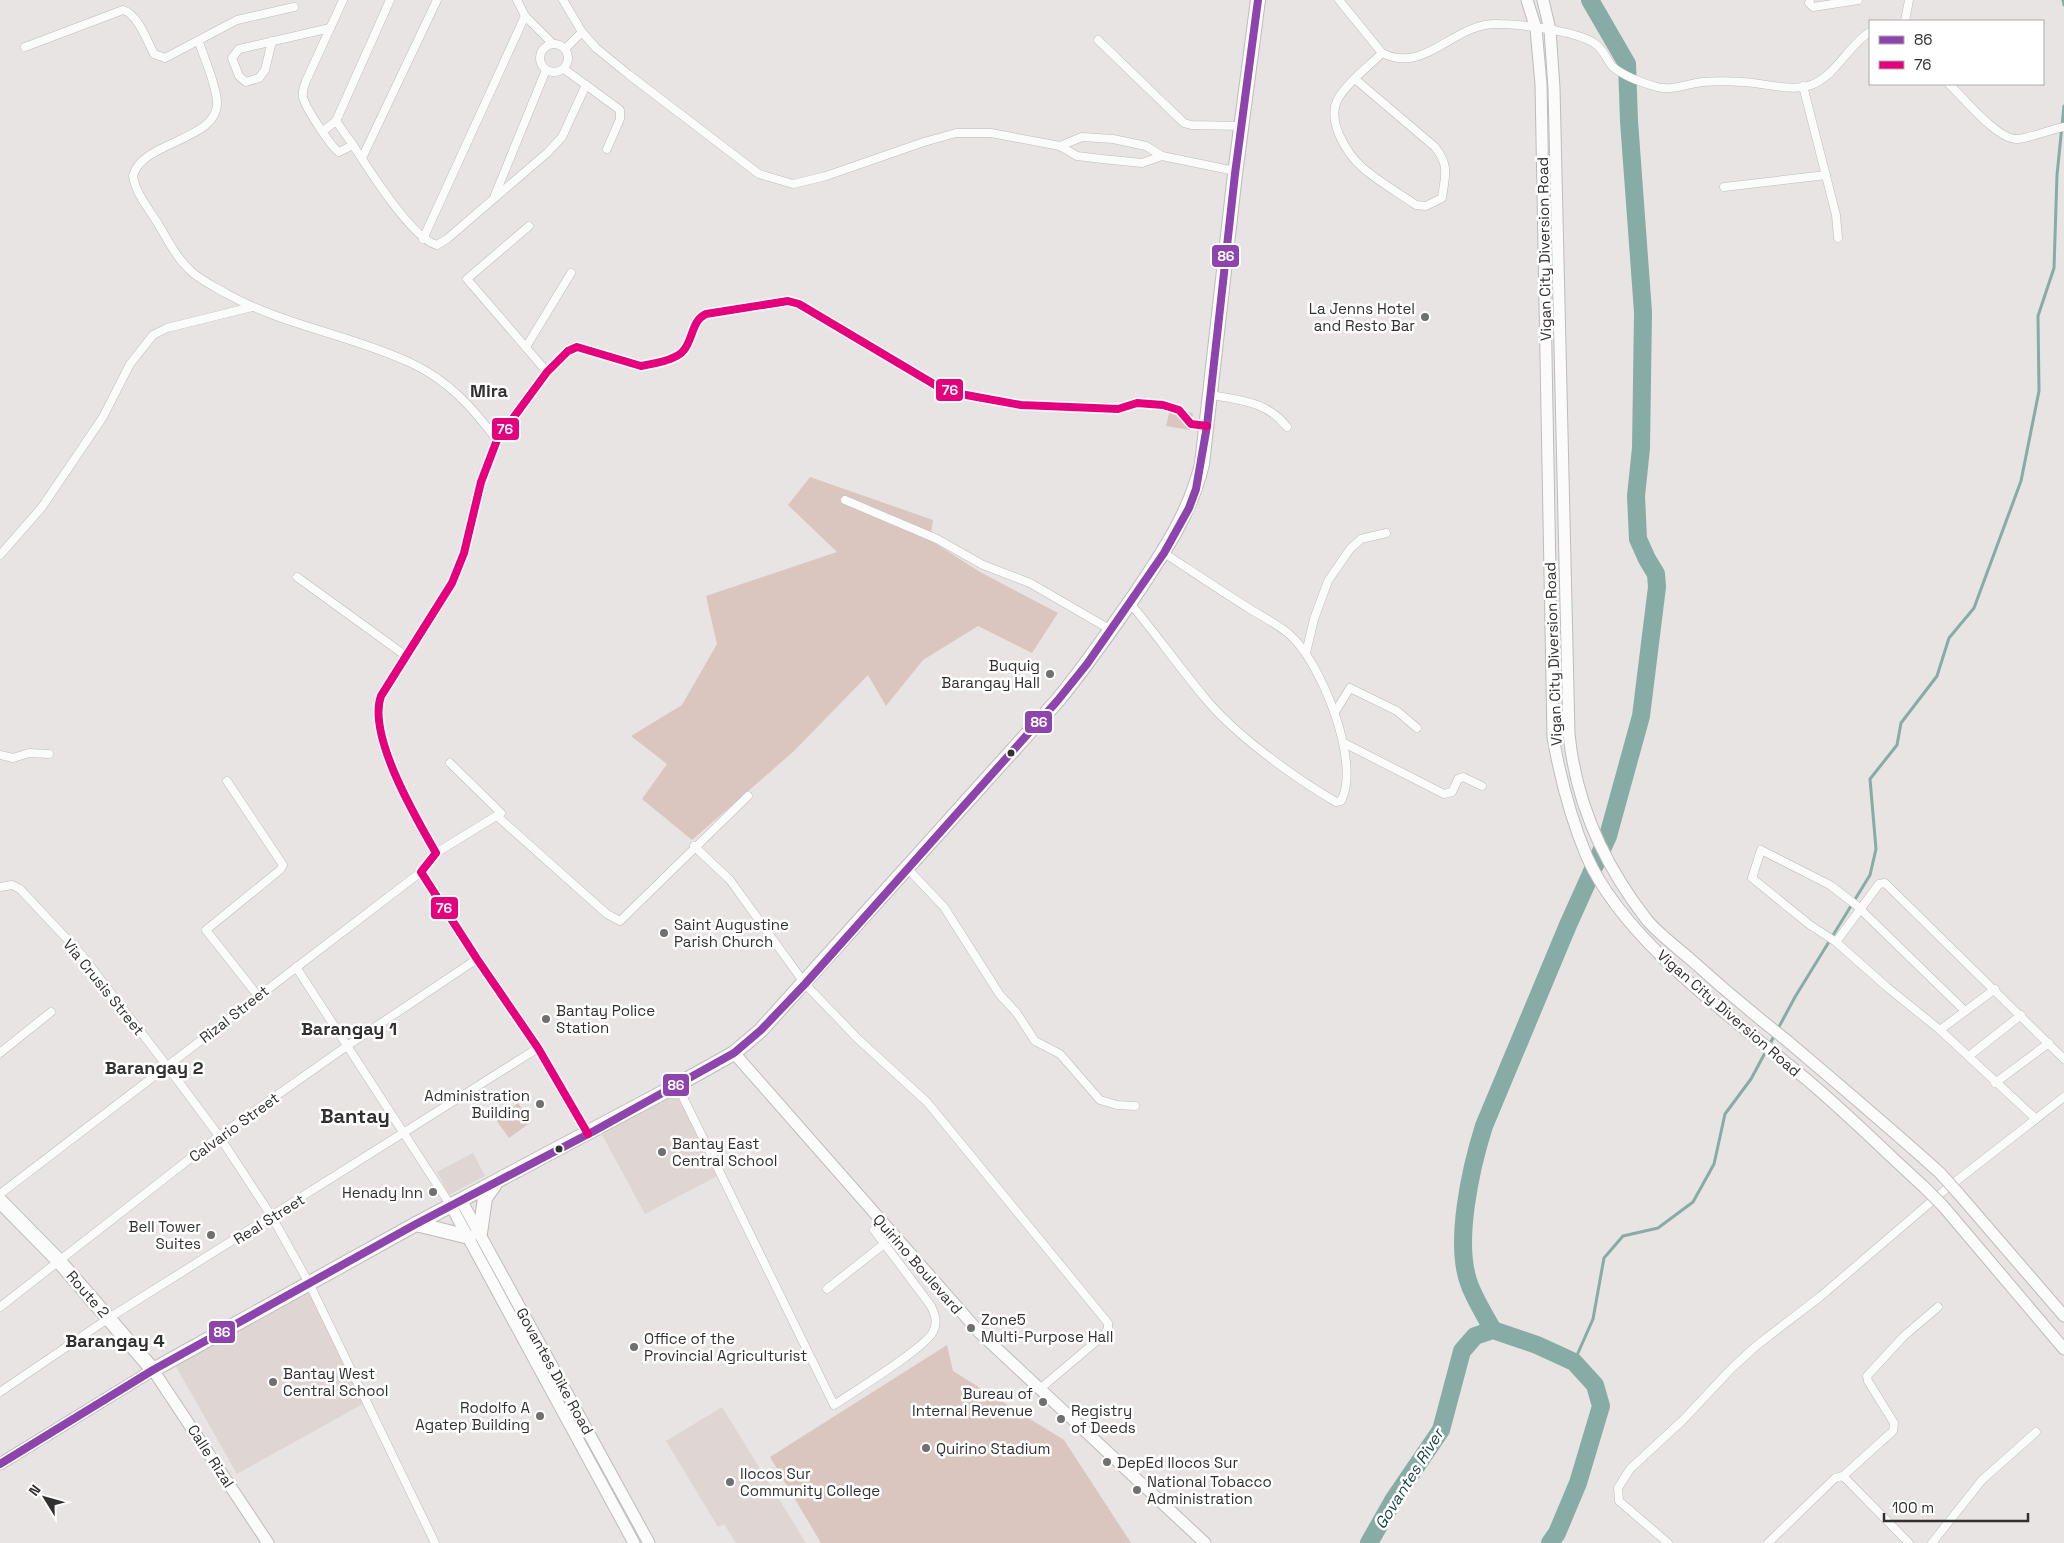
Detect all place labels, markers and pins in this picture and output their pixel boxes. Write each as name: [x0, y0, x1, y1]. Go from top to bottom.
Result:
place label: La Jenns Hotel and Resto Bar: [1309, 299, 1415, 335]
marker: La Jenns Hotel and Resto Bar: [1419, 311, 1431, 323]
place label: Buquig Barangay Hall: [941, 656, 1040, 692]
marker: Buquig Barangay Hall: [1044, 668, 1056, 680]
unlabelled marker: [1006, 748, 1016, 758]
place label: Saint Augustine Parish Church: [674, 915, 789, 951]
marker: Saint Augustine Parish Church: [658, 927, 670, 939]
place label: Bantay Police Station: [556, 1001, 655, 1037]
marker: Bantay Police Station: [540, 1013, 552, 1025]
place label: Administration Building: [424, 1086, 530, 1122]
marker: Administration Building: [534, 1098, 546, 1110]
place label: Bantay East Central School: [672, 1134, 778, 1170]
unlabelled marker: [554, 1144, 564, 1154]
marker: Bantay East Central School: [656, 1146, 668, 1158]
place label: Henady Inn: [342, 1183, 423, 1202]
marker: Henady Inn: [427, 1186, 439, 1198]
place label: Bell Tower Suites: [129, 1217, 201, 1253]
marker: Bell Tower Suites: [205, 1229, 217, 1241]
place label: Zone5 Multi-Purpose Hall: [981, 1310, 1113, 1346]
marker: Zone5 Multi-Purpose Hall: [965, 1322, 977, 1334]
place label: Office of the Provincial Agriculturist: [644, 1329, 807, 1365]
marker: Office of the Provincial Agriculturist: [628, 1341, 640, 1353]
place label: Bantay West Central School: [283, 1364, 389, 1400]
marker: Bantay West Central School: [267, 1376, 279, 1388]
place label: Bureau of Internal Revenue: [912, 1384, 1033, 1420]
marker: Bureau of Internal Revenue: [1037, 1396, 1049, 1408]
place label: Rodolfo A Agatep Building: [415, 1398, 531, 1434]
place label: Registry of Deeds: [1071, 1401, 1136, 1437]
marker: Rodolfo A Agatep Building: [534, 1410, 546, 1422]
marker: Registry of Deeds: [1055, 1413, 1067, 1425]
place label: Quirino Stadium: [936, 1439, 1050, 1458]
marker: Quirino Stadium: [920, 1442, 932, 1454]
place label: DepEd Ilocos Sur: [1117, 1453, 1238, 1472]
marker: DepEd Ilocos Sur: [1101, 1456, 1113, 1468]
place label: Ilocos Sur Community College: [740, 1464, 880, 1500]
place label: National Tobacco Administration: [1147, 1472, 1272, 1508]
marker: Ilocos Sur Community College: [724, 1476, 736, 1488]
marker: National Tobacco Administration: [1131, 1484, 1143, 1496]

